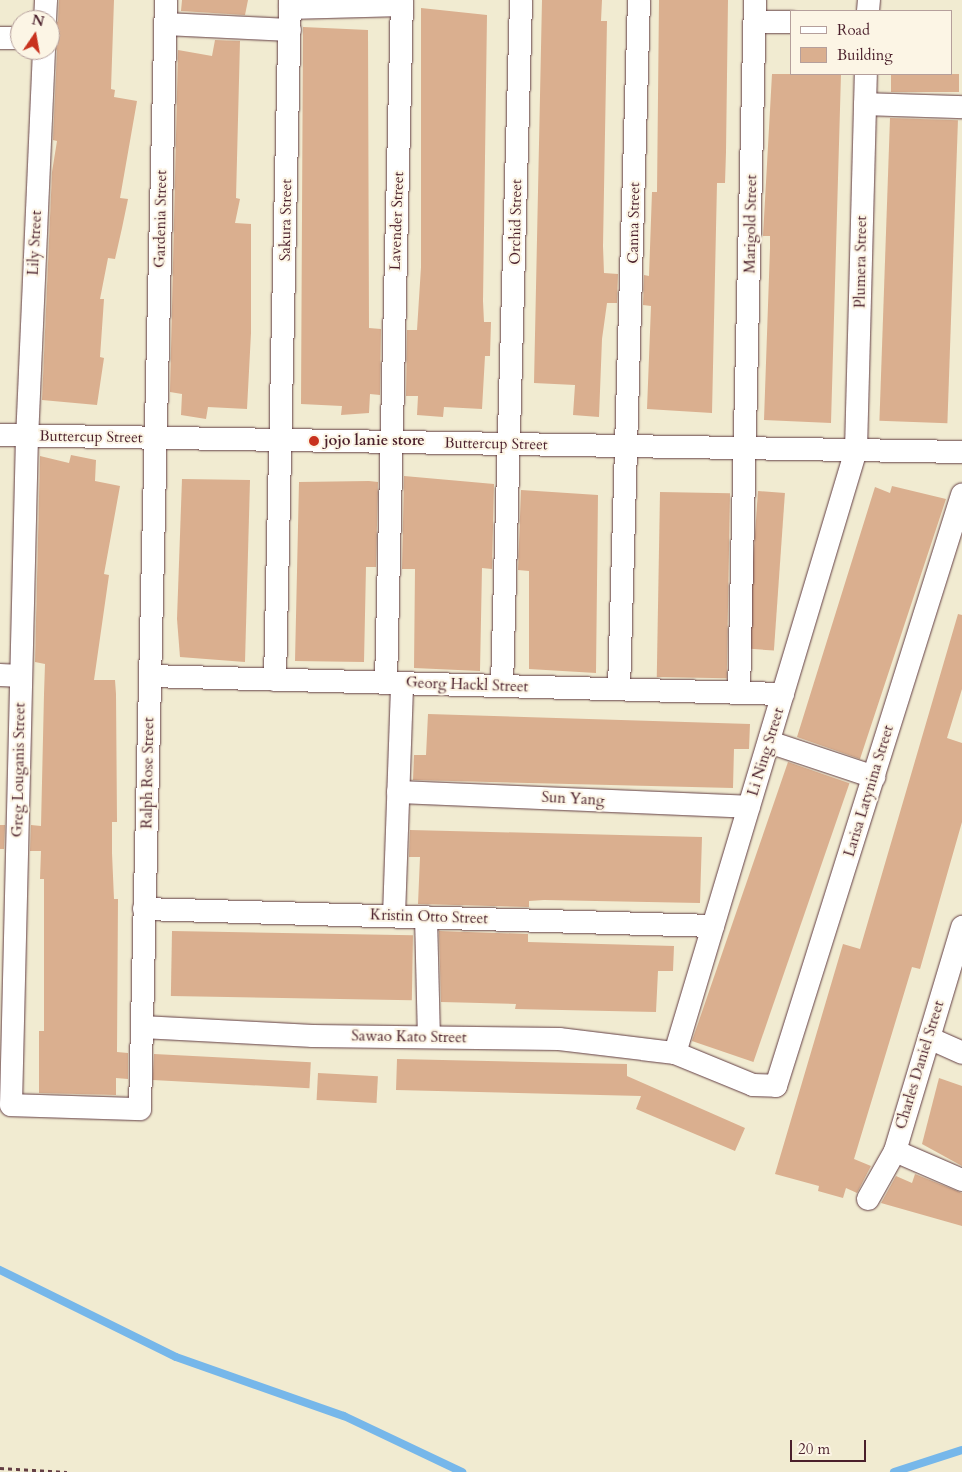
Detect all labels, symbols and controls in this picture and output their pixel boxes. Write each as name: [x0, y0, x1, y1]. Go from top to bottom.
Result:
north arrow: [10, 10, 60, 60]
text: N: [30, 10, 46, 31]
legend: [790, 10, 952, 75]
text: Road: [837, 20, 870, 40]
text: Building: [837, 45, 893, 65]
street label: Gardenia Street: [151, 170, 171, 268]
street label: Lavender Street: [386, 171, 408, 271]
street label: Marigold Street: [741, 174, 761, 274]
street label: Sakura Street: [276, 179, 296, 261]
street label: Orchid Street: [506, 179, 526, 265]
street label: Canna Street: [624, 182, 644, 264]
street label: Lily Street: [24, 210, 46, 276]
street label: Plumera Street: [851, 216, 871, 308]
street label: Buttercup Street: [39, 427, 143, 447]
place label: jojo lanie store: [324, 432, 425, 450]
street label: Buttercup Street: [444, 434, 548, 454]
marker: jojo lanie store: [308, 435, 320, 447]
street label: Georg Hackl Street: [405, 674, 529, 696]
street label: Greg Louganis Street: [9, 702, 29, 838]
street label: Li Ning Street: [744, 706, 788, 798]
street label: Ralph Rose Street: [138, 717, 158, 829]
street label: Larisa Latynina Street: [840, 723, 898, 859]
street label: Sun Yang: [541, 788, 605, 810]
street label: Kristin Otto Street: [370, 906, 488, 928]
street label: Charles Daniel Street: [892, 999, 948, 1131]
street label: Sawao Kato Street: [351, 1027, 467, 1047]
scale bar: [792, 1430, 868, 1462]
text: 20 m: [798, 1439, 830, 1459]

